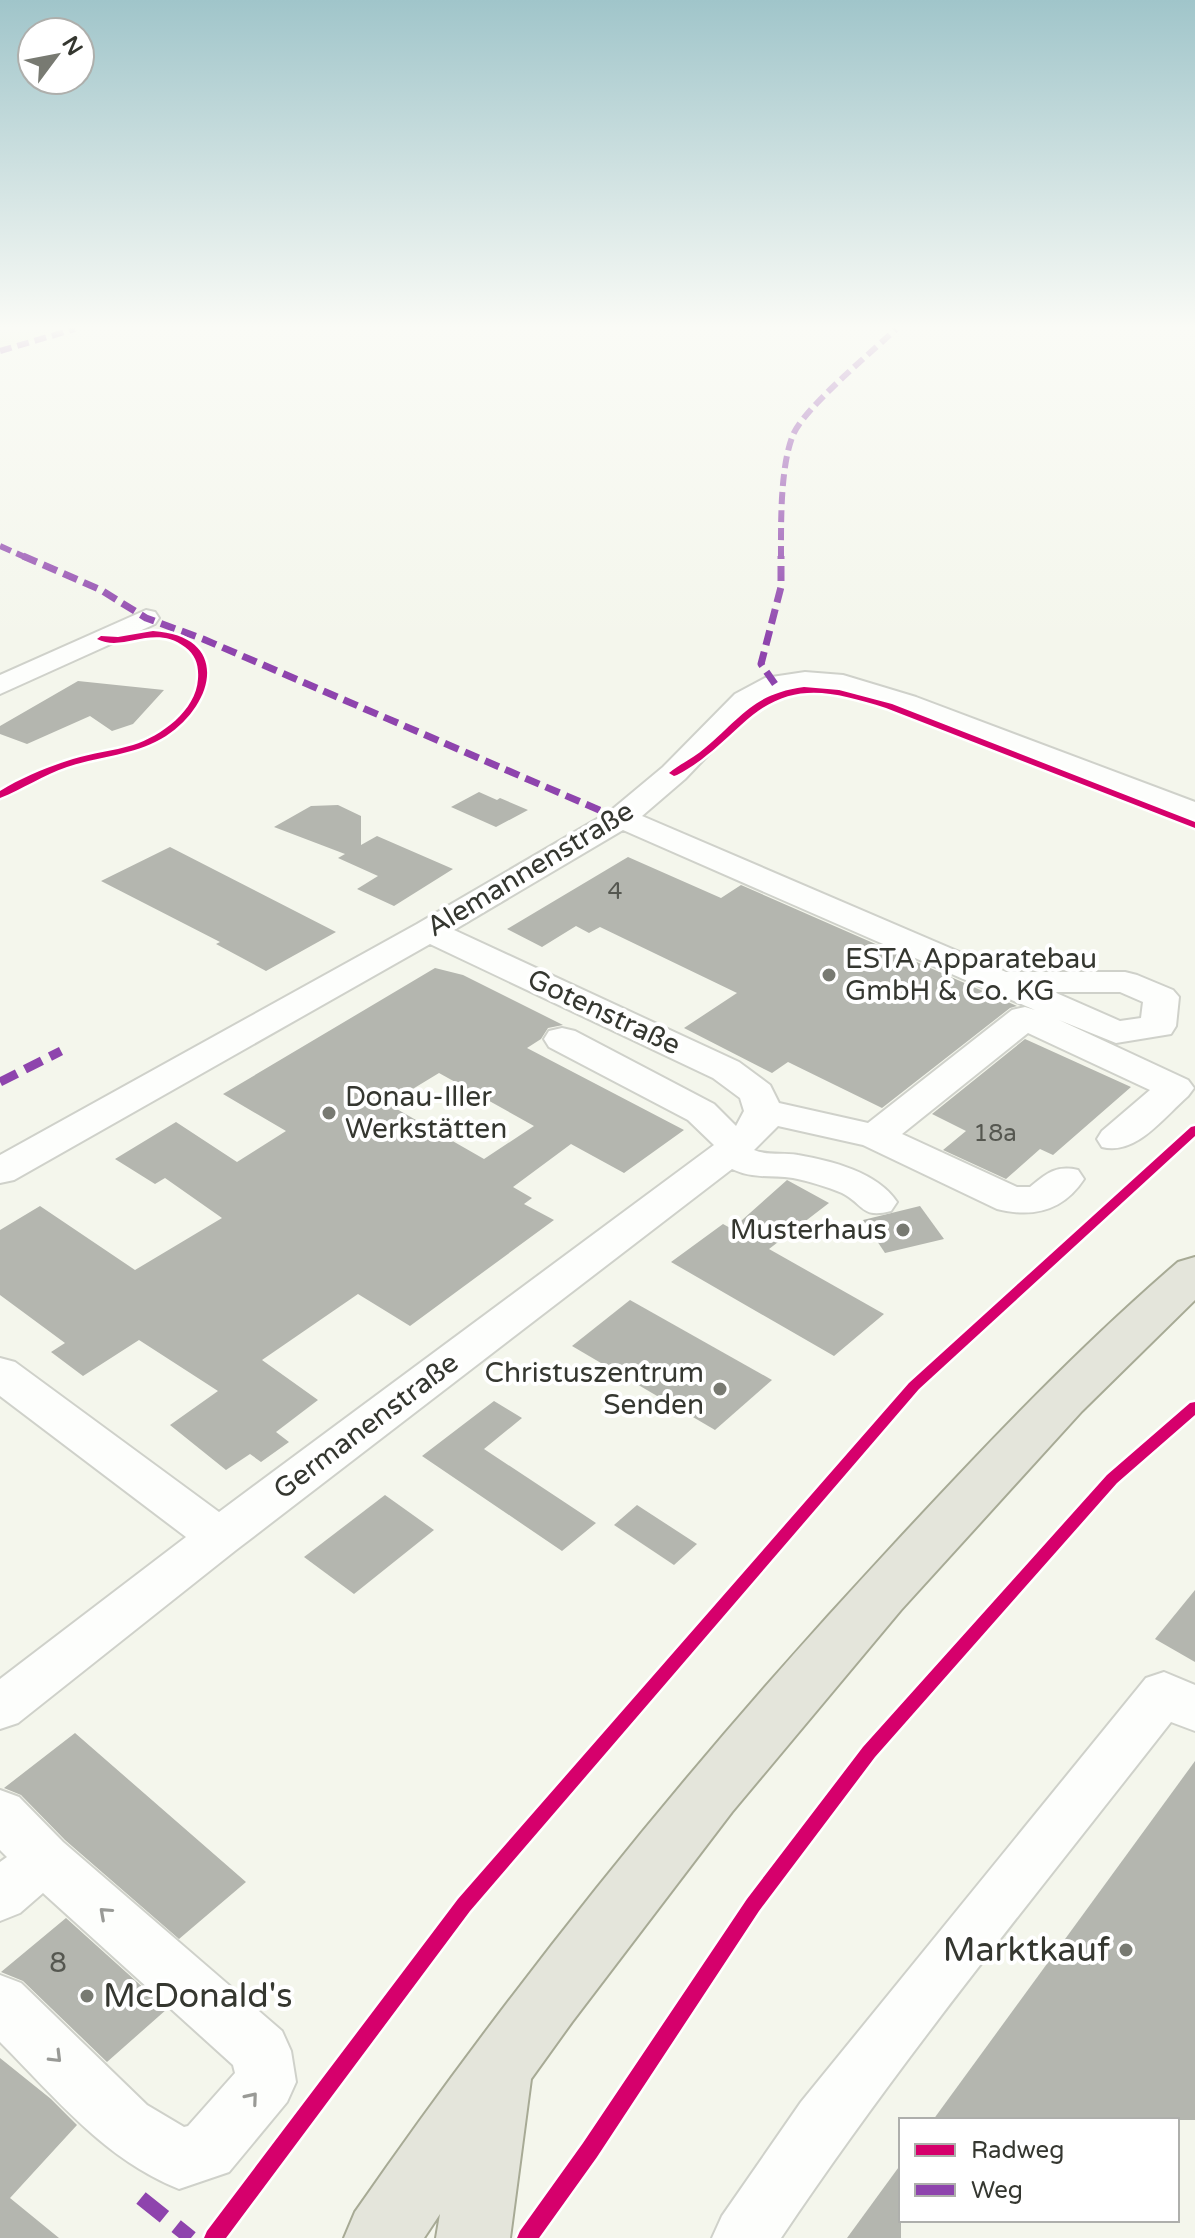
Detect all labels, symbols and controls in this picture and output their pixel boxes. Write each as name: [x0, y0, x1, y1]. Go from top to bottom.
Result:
north arrow: [16, 16, 96, 96]
text: N: [56, 32, 88, 60]
street label: Alemannenstraße: [420, 794, 640, 944]
house number: 4: [607, 877, 623, 906]
place label: ESTA Apparatebau GmbH & Co. KG: [845, 942, 1097, 1008]
street label: Gotenstraße: [522, 962, 686, 1062]
marker: ESTA Apparatebau GmbH & Co. KG: [820, 966, 838, 984]
place label: Donau-Iller Werkstätten: [345, 1080, 507, 1146]
marker: Donau-Iller Werkstätten: [320, 1104, 338, 1122]
house number: 18a: [973, 1119, 1017, 1148]
place label: Musterhaus: [730, 1213, 887, 1247]
marker: Musterhaus: [894, 1221, 912, 1239]
street label: Germanenstraße: [267, 1345, 465, 1507]
place label: Christuszentrum Senden: [485, 1356, 704, 1422]
marker: Christuszentrum Senden: [711, 1380, 729, 1398]
one-way arrow: [100, 1908, 115, 1923]
place label: Marktkauf: [943, 1930, 1110, 1971]
marker: Marktkauf: [1117, 1941, 1135, 1959]
house number: 8: [49, 1946, 67, 1980]
place label: McDonald's: [103, 1976, 293, 2017]
marker: McDonald's: [78, 1987, 96, 2005]
one-way arrow: [47, 2048, 61, 2062]
one-way arrow: [242, 2093, 257, 2107]
legend: [899, 2118, 1179, 2222]
text: Radweg: [971, 2136, 1064, 2165]
text: Weg: [971, 2176, 1023, 2205]

